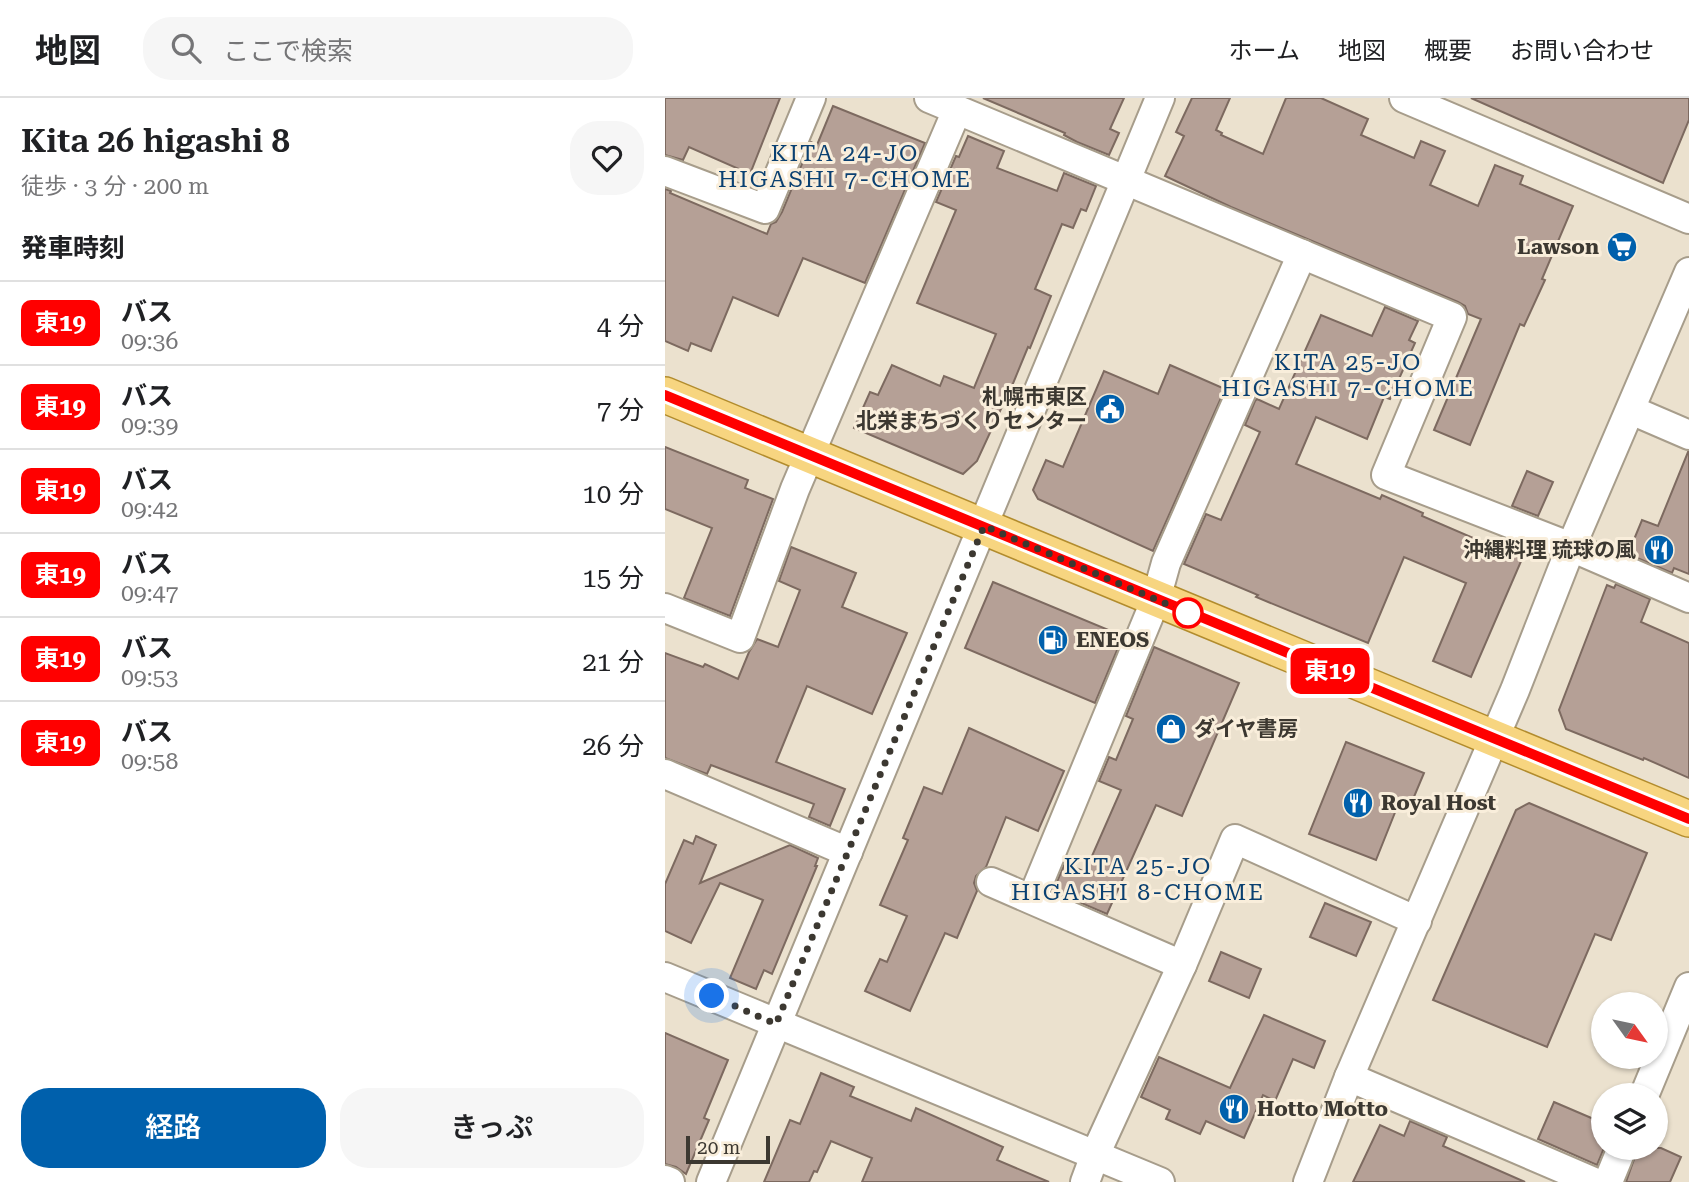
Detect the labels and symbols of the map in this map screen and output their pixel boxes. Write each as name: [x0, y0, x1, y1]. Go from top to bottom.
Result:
district label: KITA 24-JO HIGASHI 7-CHOME: [718, 140, 972, 193]
supermarket icon: Lawson: [1605, 230, 1639, 264]
place label: Lawson: [1517, 235, 1599, 259]
district label: KITA 25-JO HIGASHI 7-CHOME: [1221, 349, 1475, 402]
place label: 札幌市東区 北栄まちづくりセンター: [856, 385, 1087, 433]
public building icon: 札幌市東区 北栄まちづくりセンター: [1093, 392, 1127, 426]
restaurant icon: 沖縄料理 琉球の風: [1642, 533, 1676, 567]
place label: 沖縄料理 琉球の風: [1463, 538, 1636, 562]
unlabelled marker: [1173, 598, 1203, 628]
fuel station icon: ENEOS: [1036, 623, 1070, 657]
place label: ENEOS: [1076, 628, 1149, 652]
line badge: 東19: [1290, 648, 1370, 694]
shop icon: ダイヤ書房: [1154, 712, 1188, 746]
place label: ダイヤ書房: [1194, 717, 1298, 741]
restaurant icon: Royal Host: [1341, 786, 1375, 820]
place label: Royal Host: [1381, 791, 1497, 815]
district label: KITA 25-JO HIGASHI 8-CHOME: [1011, 853, 1265, 906]
your location: [694, 978, 729, 1013]
north arrow: [1591, 992, 1668, 1069]
restaurant icon: Hotto Motto: [1217, 1092, 1251, 1126]
place label: Hotto Motto: [1257, 1097, 1388, 1121]
scale bar: [686, 1133, 770, 1165]

